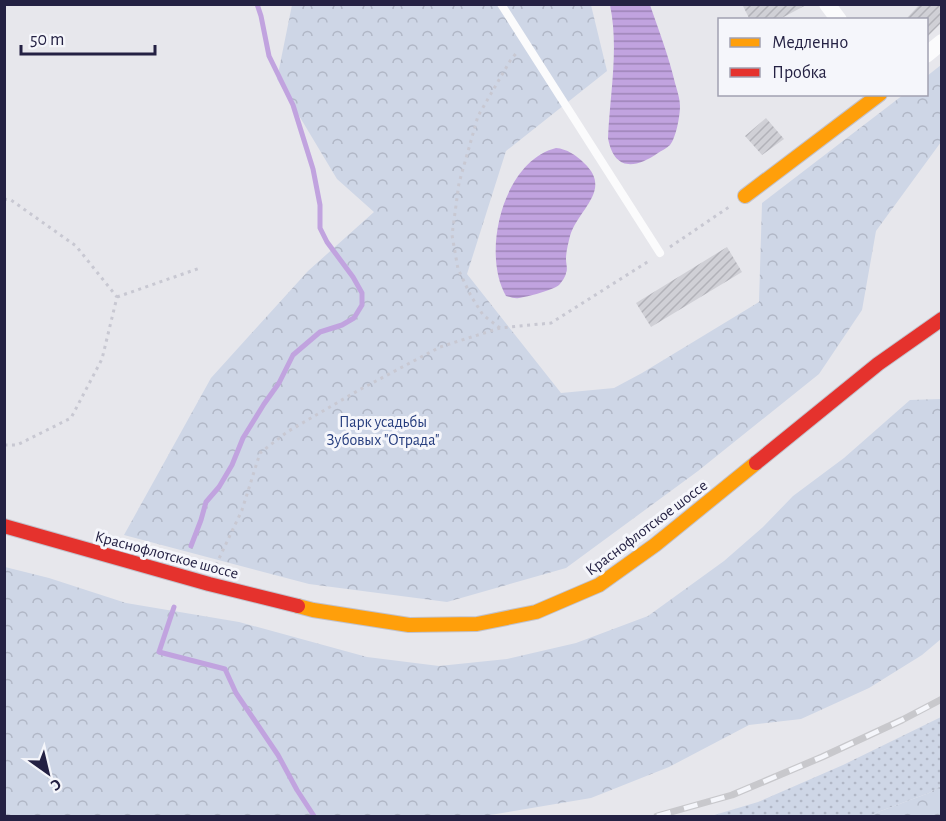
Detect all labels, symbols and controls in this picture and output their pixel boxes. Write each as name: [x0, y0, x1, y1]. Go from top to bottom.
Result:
scale bar: [21, 18, 154, 56]
legend: [718, 18, 928, 96]
text: 50 m: [30, 31, 64, 49]
text: Медленно: [772, 34, 848, 52]
text: Пробка: [772, 63, 827, 82]
park label: Парк усадьбы Зубовых "Отрада": [326, 414, 440, 449]
street label: Краснофлотское шоссе: [583, 477, 710, 579]
street label: Краснофлотское шоссе: [93, 528, 240, 582]
north arrow: [18, 743, 78, 803]
text: С: [48, 775, 64, 794]

